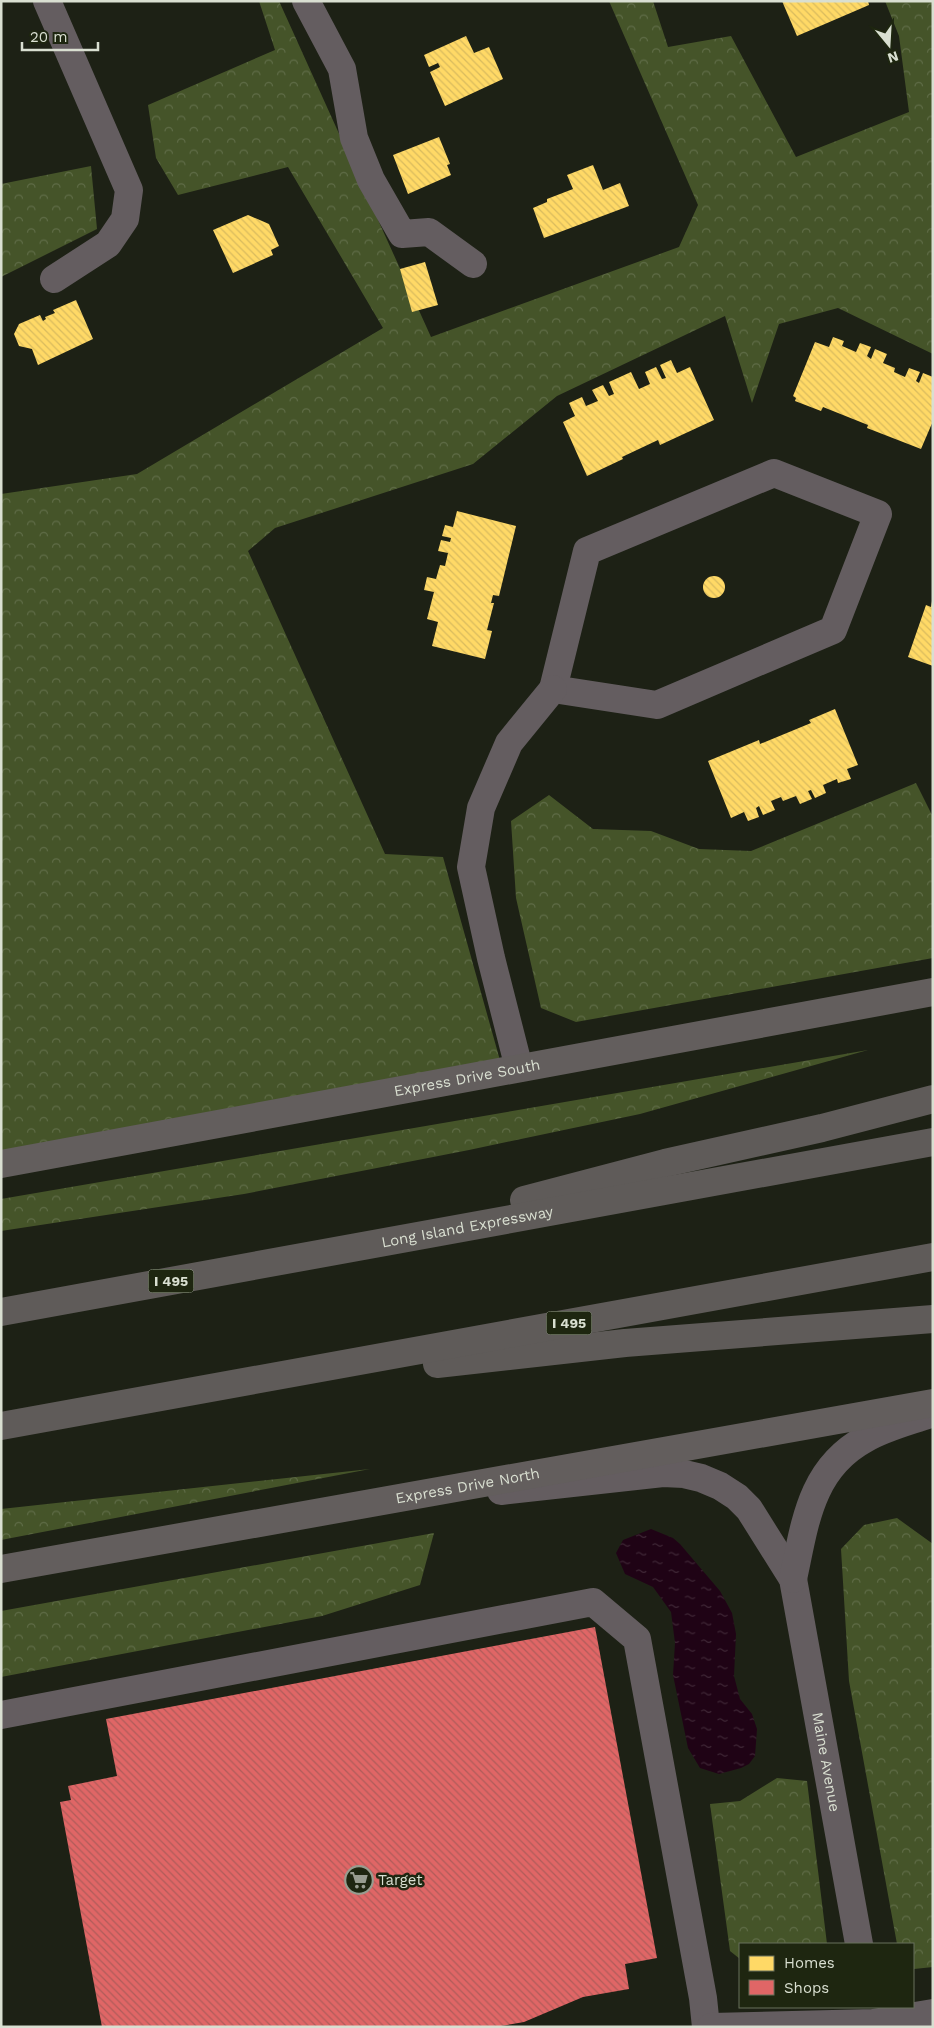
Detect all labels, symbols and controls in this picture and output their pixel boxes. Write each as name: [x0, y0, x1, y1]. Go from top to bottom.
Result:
scale bar: [22, 20, 99, 52]
north arrow: [864, 20, 914, 70]
text: 20 m: [30, 28, 68, 46]
text: N: [886, 48, 900, 67]
street label: Express Drive South: [393, 1056, 542, 1100]
street label: Long Island Expressway: [380, 1202, 555, 1251]
road number: I 495: [148, 1270, 194, 1292]
road number: I 495: [546, 1312, 592, 1335]
street label: Express Drive North: [394, 1464, 541, 1508]
street label: Maine Avenue: [808, 1711, 844, 1813]
supermarket icon: Target: [344, 1865, 374, 1895]
place label: Target: [378, 1871, 423, 1889]
legend: [739, 1943, 914, 2008]
text: Homes: [784, 1954, 835, 1972]
text: Shops: [784, 1979, 829, 1997]

